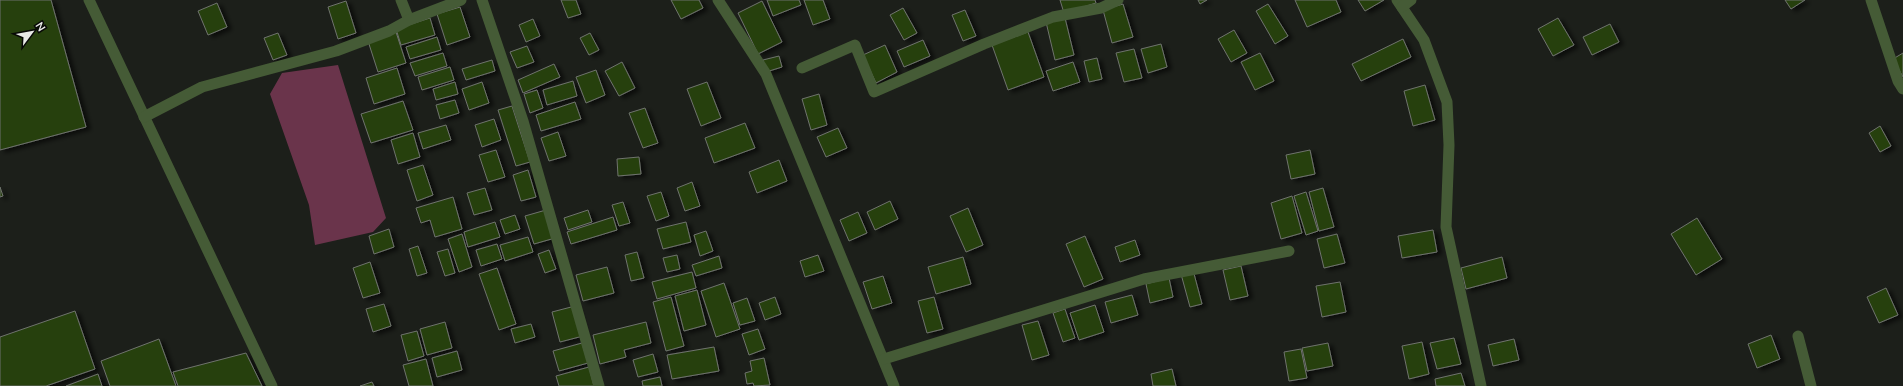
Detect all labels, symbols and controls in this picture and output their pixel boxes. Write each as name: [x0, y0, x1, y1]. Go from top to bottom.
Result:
north arrow: [12, 12, 52, 52]
text: N: [32, 19, 49, 34]

